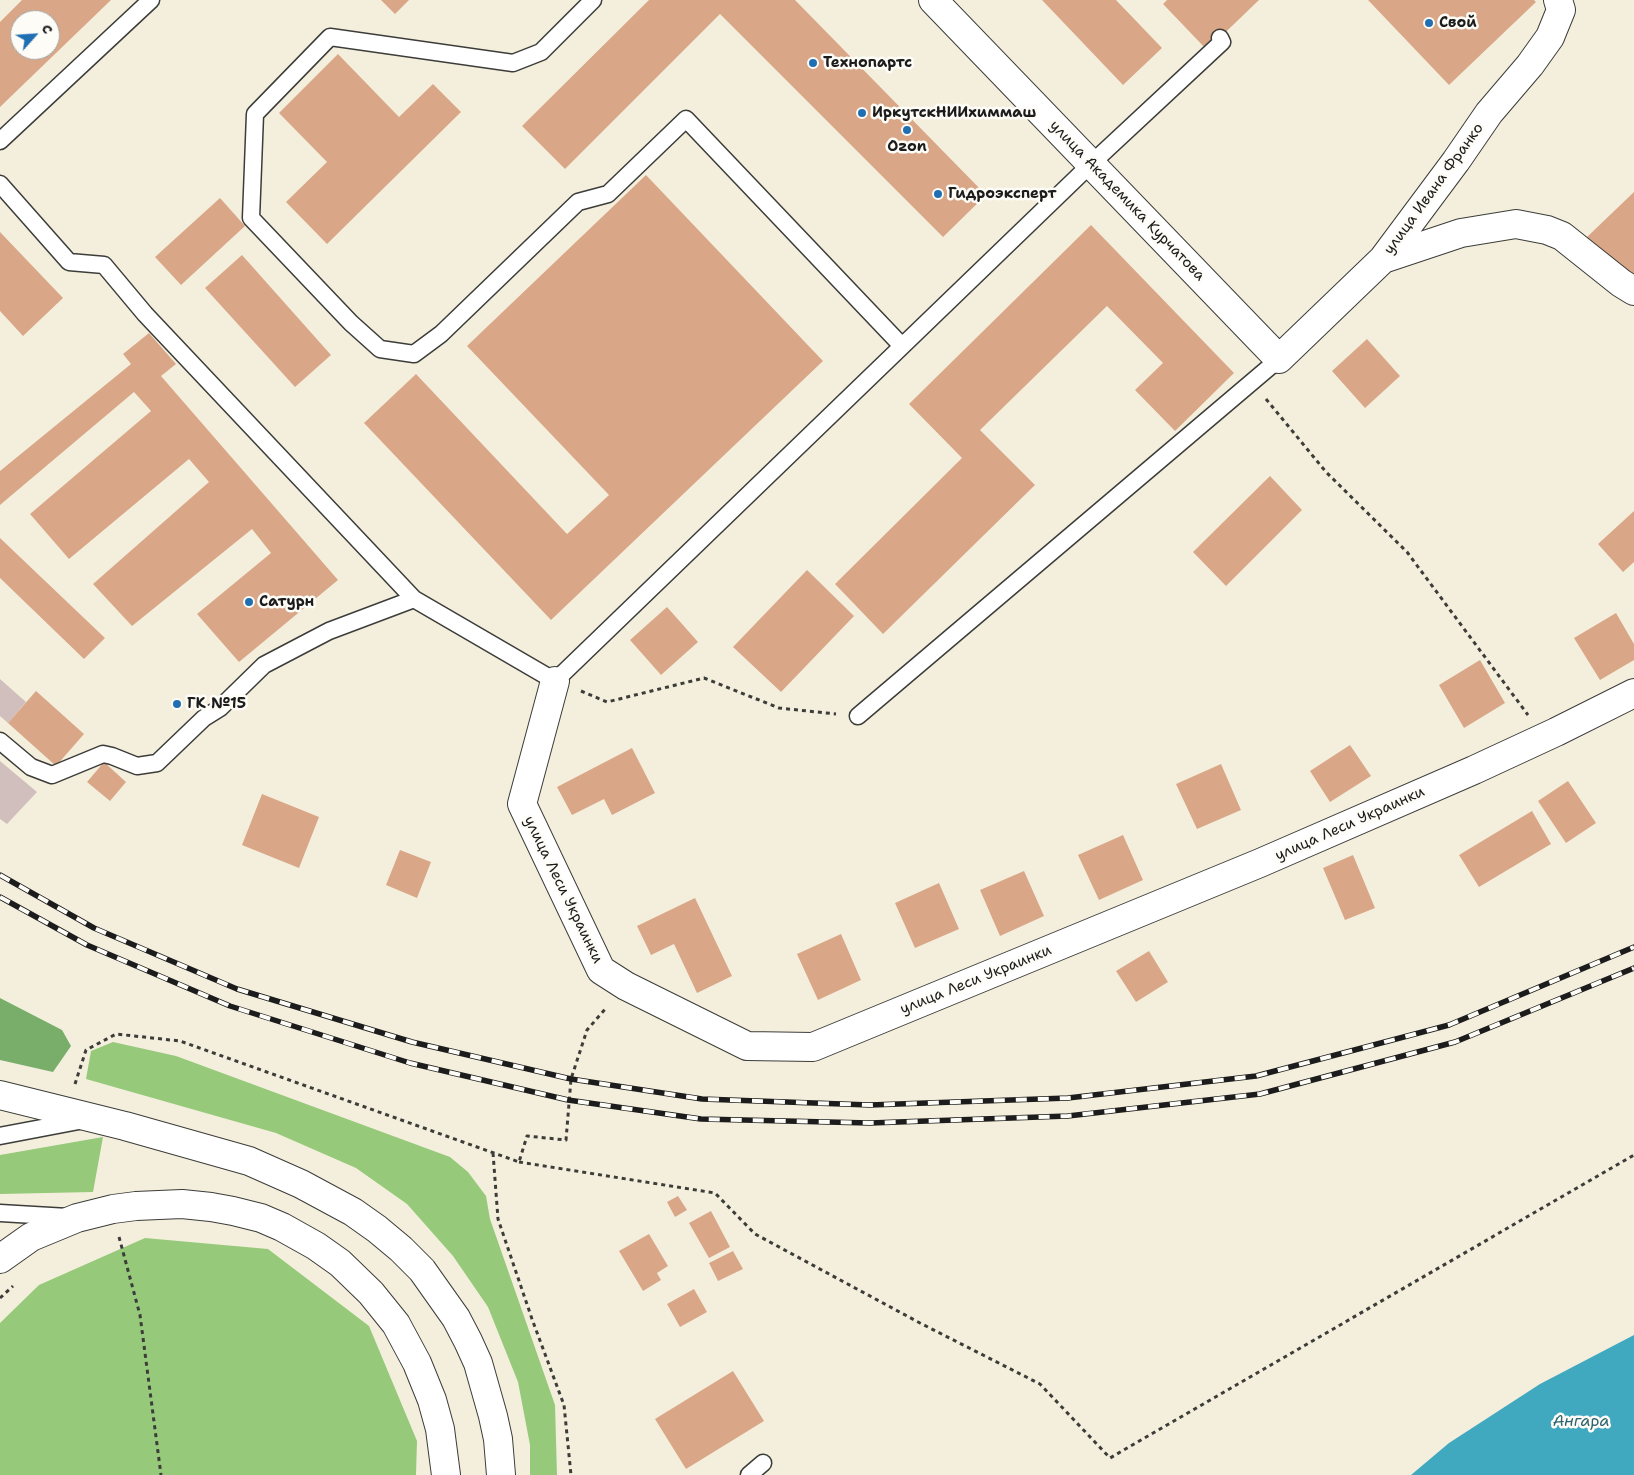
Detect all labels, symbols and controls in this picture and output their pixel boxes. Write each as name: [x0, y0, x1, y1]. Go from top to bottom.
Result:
north arrow: [10, 10, 60, 60]
place label: Свой: [1439, 14, 1477, 32]
marker: Свой: [1423, 17, 1435, 29]
text: С: [38, 21, 58, 37]
place label: Технопартс: [823, 54, 912, 72]
marker: Технопартс: [807, 57, 819, 69]
place label: ИркутскНИИхиммаш: [872, 104, 1036, 122]
marker: ИркутскНИИхиммаш: [856, 107, 868, 119]
street label: улица Академика Курчатова: [1045, 117, 1209, 285]
street label: улица Ивана Франко: [1380, 120, 1488, 258]
marker: Ozon: [901, 124, 913, 136]
place label: Ozon: [887, 138, 927, 156]
place label: Гидроэксперт: [948, 185, 1057, 203]
marker: Гидроэксперт: [932, 188, 944, 200]
place label: Сатурн: [259, 593, 314, 611]
marker: Сатурн: [243, 596, 255, 608]
place label: ГК №15: [187, 695, 246, 713]
marker: ГК №15: [171, 698, 183, 710]
street label: улица Леси Украинки: [1272, 783, 1428, 865]
street label: улица Леси Украинки: [519, 813, 607, 967]
street label: улица Леси Украинки: [898, 941, 1054, 1019]
water label: Ангара: [1553, 1412, 1609, 1432]

